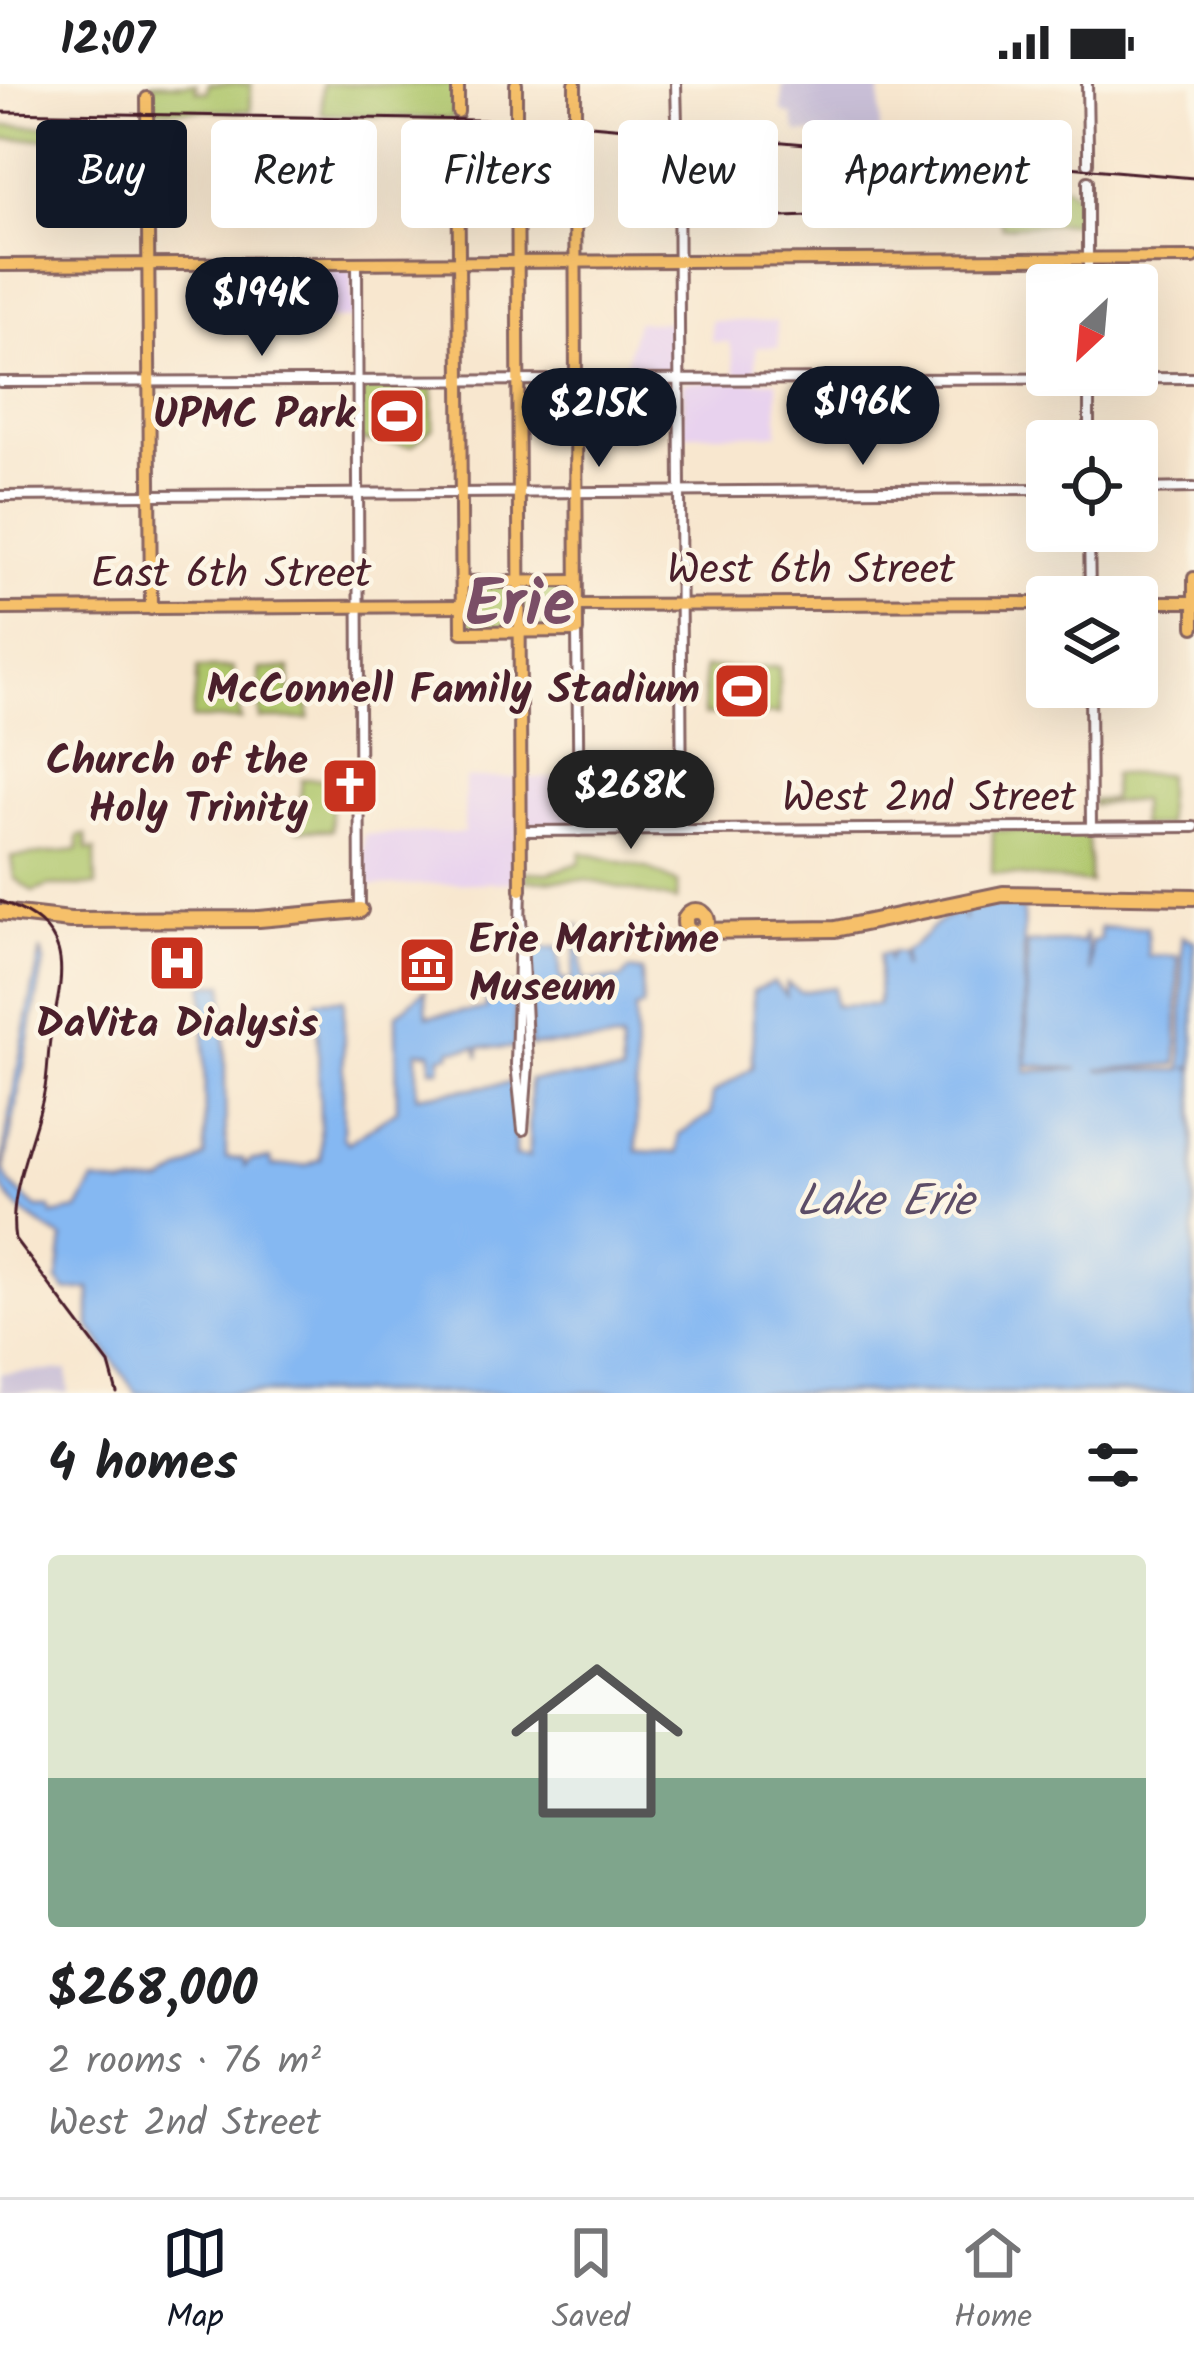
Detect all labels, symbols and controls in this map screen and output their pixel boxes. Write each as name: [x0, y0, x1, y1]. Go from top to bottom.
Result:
text: 12:07: [60, 6, 155, 78]
chip: Buy: [36, 120, 187, 228]
chip: Rent: [211, 120, 377, 228]
chip: Filters: [401, 120, 594, 228]
chip: New: [618, 120, 778, 228]
chip: Apartment: [802, 120, 1072, 228]
pin: $194K: [178, 257, 346, 359]
north arrow: [1026, 264, 1158, 396]
map controls: [1026, 264, 1158, 708]
text: $194K: [212, 265, 312, 327]
pin: $196K: [779, 366, 947, 468]
pin: $215K: [515, 368, 683, 470]
text: $196K: [813, 374, 913, 436]
text: $215K: [549, 376, 649, 438]
place label: UPMC Park: [153, 383, 356, 450]
sports icon: UPMC Park: [366, 385, 428, 447]
button: locate: [1026, 420, 1158, 552]
street label: West 6th Street: [667, 538, 956, 605]
street label: East 6th Street: [91, 542, 372, 609]
district label: Erie: [465, 555, 575, 660]
button: layers: [1026, 576, 1158, 708]
place label: McConnell Family Stadium: [206, 658, 700, 725]
sports icon: McConnell Family Stadium: [711, 660, 773, 722]
place label: Church of the Holy Trinity: [46, 729, 308, 844]
pin: $268K: [547, 750, 715, 852]
church icon: Church of the Holy Trinity: [319, 755, 381, 817]
text: $268K: [574, 758, 688, 820]
street label: West 2nd Street: [782, 766, 1077, 833]
place label: Erie Maritime Museum: [469, 908, 719, 1023]
hospital icon: DaVita Dialysis: [146, 932, 208, 994]
museum icon: Erie Maritime Museum: [396, 934, 458, 996]
place label: DaVita Dialysis: [36, 992, 319, 1059]
water label: Lake Erie: [796, 1167, 977, 1239]
text: 4 homes: [48, 1425, 238, 1506]
icon: filters: [1080, 1432, 1146, 1498]
icon: home: [489, 1633, 705, 1849]
text: $268,000: [48, 1951, 258, 2032]
text: 2 rooms · 76 m²: [48, 2032, 321, 2094]
text: West 2nd Street: [48, 2094, 321, 2156]
tab: Map: [162, 2220, 228, 2345]
tab: Saved: [552, 2220, 630, 2345]
tab: Home: [954, 2220, 1032, 2345]

